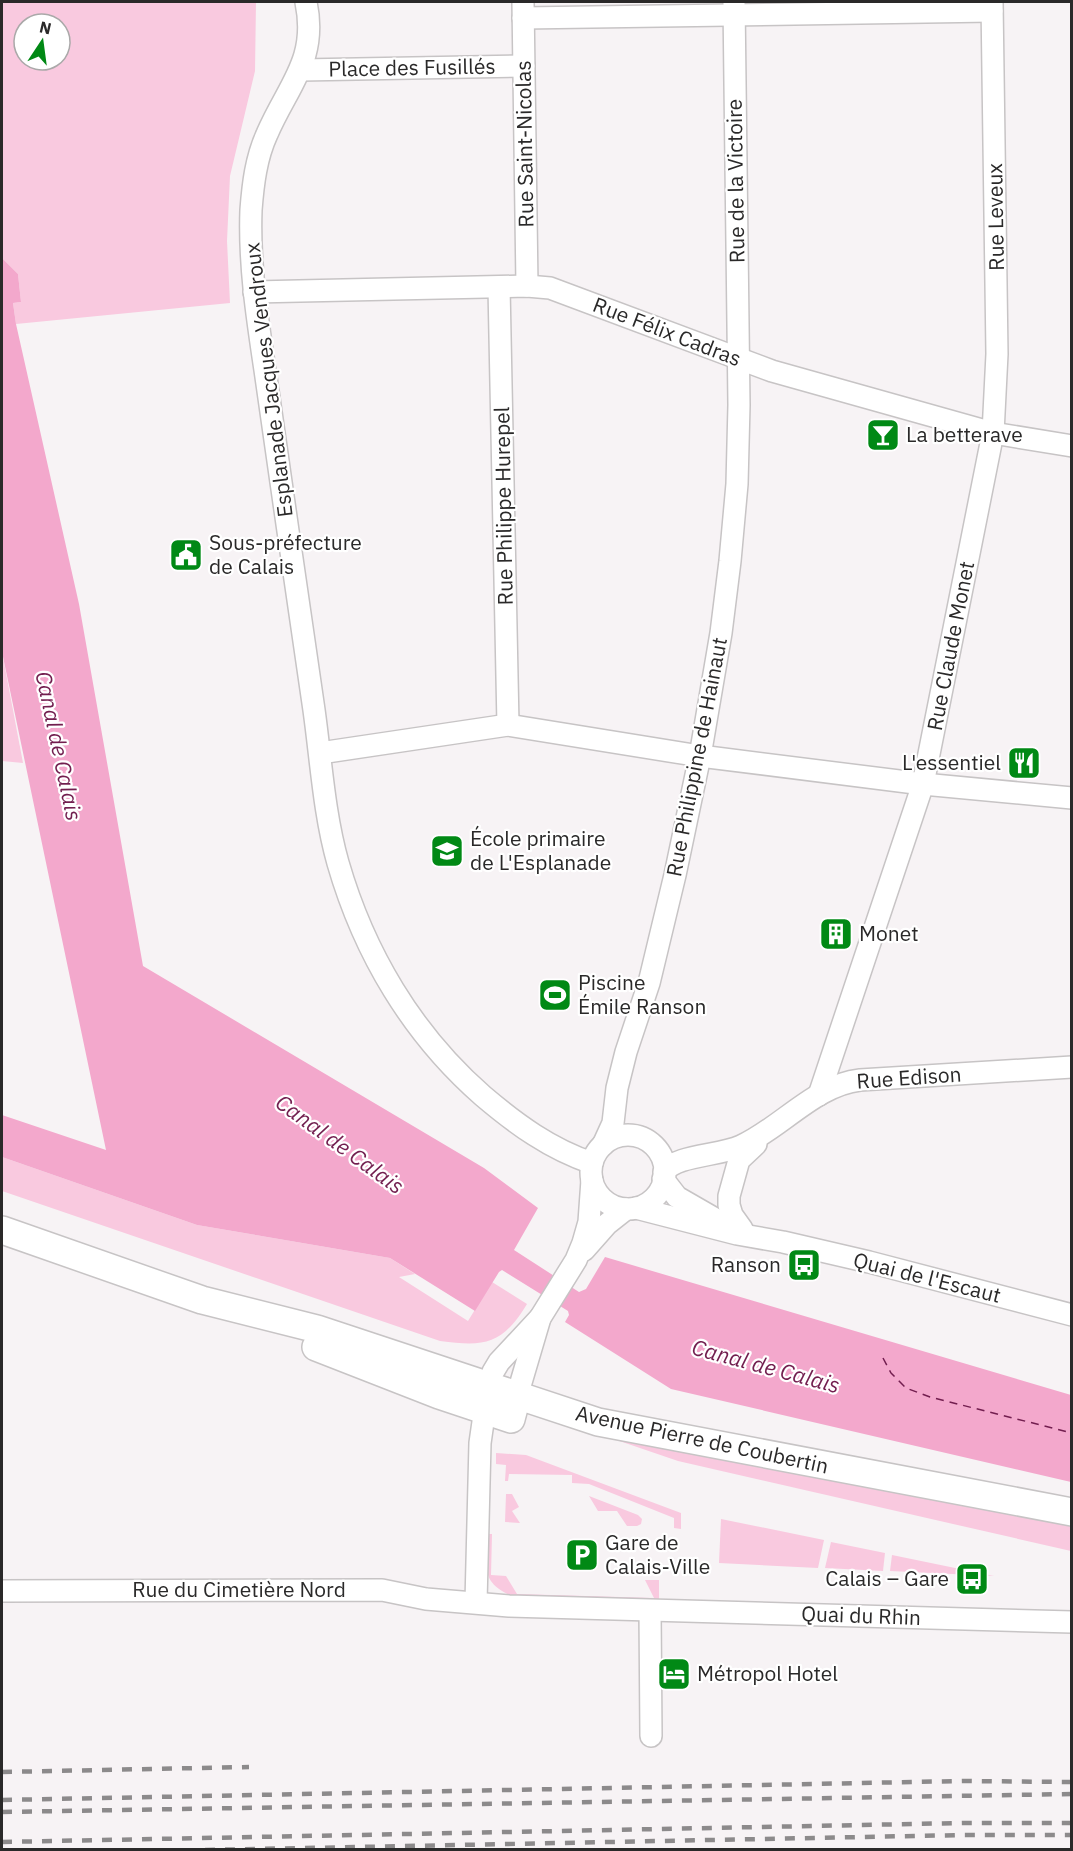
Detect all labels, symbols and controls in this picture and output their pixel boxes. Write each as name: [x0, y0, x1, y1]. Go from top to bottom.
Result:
north arrow: [12, 12, 72, 72]
text: N: [37, 16, 53, 38]
street label: Place des Fusillés: [328, 52, 496, 82]
street label: Rue Saint-Nicolas: [509, 60, 539, 228]
street label: Rue de la Victoire: [720, 99, 750, 263]
street label: Rue Leveux: [980, 163, 1010, 271]
street label: Esplanade Jacques Vendroux: [237, 241, 299, 519]
street label: Rue Félix Cadras: [589, 290, 746, 372]
street label: Rue Philippe Hurepel: [487, 406, 519, 606]
bar icon: La betterave: [865, 417, 901, 453]
place label: La betterave: [906, 420, 1023, 448]
place label: Sous-préfecture de Calais: [209, 528, 362, 580]
public building icon: Sous-préfecture de Calais: [168, 537, 204, 573]
street label: Rue Claude Monet: [920, 559, 980, 733]
street label: Rue Philippine de Hainaut: [659, 635, 733, 879]
water label: Canal de Calais: [30, 669, 89, 823]
restaurant icon: L'essentiel: [1006, 745, 1042, 781]
place label: L'essentiel: [902, 748, 1001, 776]
place label: École primaire de L'Esplanade: [470, 824, 611, 876]
school or university icon: École primaire de L'Esplanade: [429, 833, 465, 869]
building icon: Monet: [818, 916, 854, 952]
place label: Monet: [859, 919, 919, 947]
place label: Piscine Émile Ranson: [578, 968, 706, 1020]
sports icon: Piscine Émile Ranson: [537, 977, 573, 1013]
street label: Rue Edison: [855, 1059, 962, 1095]
water label: Canal de Calais: [270, 1087, 410, 1200]
street label: Quai de l'Escaut: [850, 1245, 1004, 1309]
bus stop icon: Ranson: [786, 1247, 822, 1283]
place label: Ranson: [711, 1250, 781, 1278]
water label: Canal de Calais: [689, 1332, 843, 1399]
street label: Avenue Pierre de Coubertin: [573, 1399, 831, 1480]
place label: Gare de Calais-Ville: [605, 1528, 710, 1580]
parking icon: Gare de Calais-Ville: [564, 1537, 600, 1573]
bus stop icon: Calais – Gare: [954, 1561, 990, 1597]
place label: Calais – Gare: [825, 1564, 949, 1592]
street label: Rue du Cimetière Nord: [132, 1575, 346, 1603]
street label: Quai du Rhin: [801, 1599, 921, 1631]
hotel icon: Métropol Hotel: [656, 1656, 692, 1692]
place label: Métropol Hotel: [697, 1659, 838, 1687]

